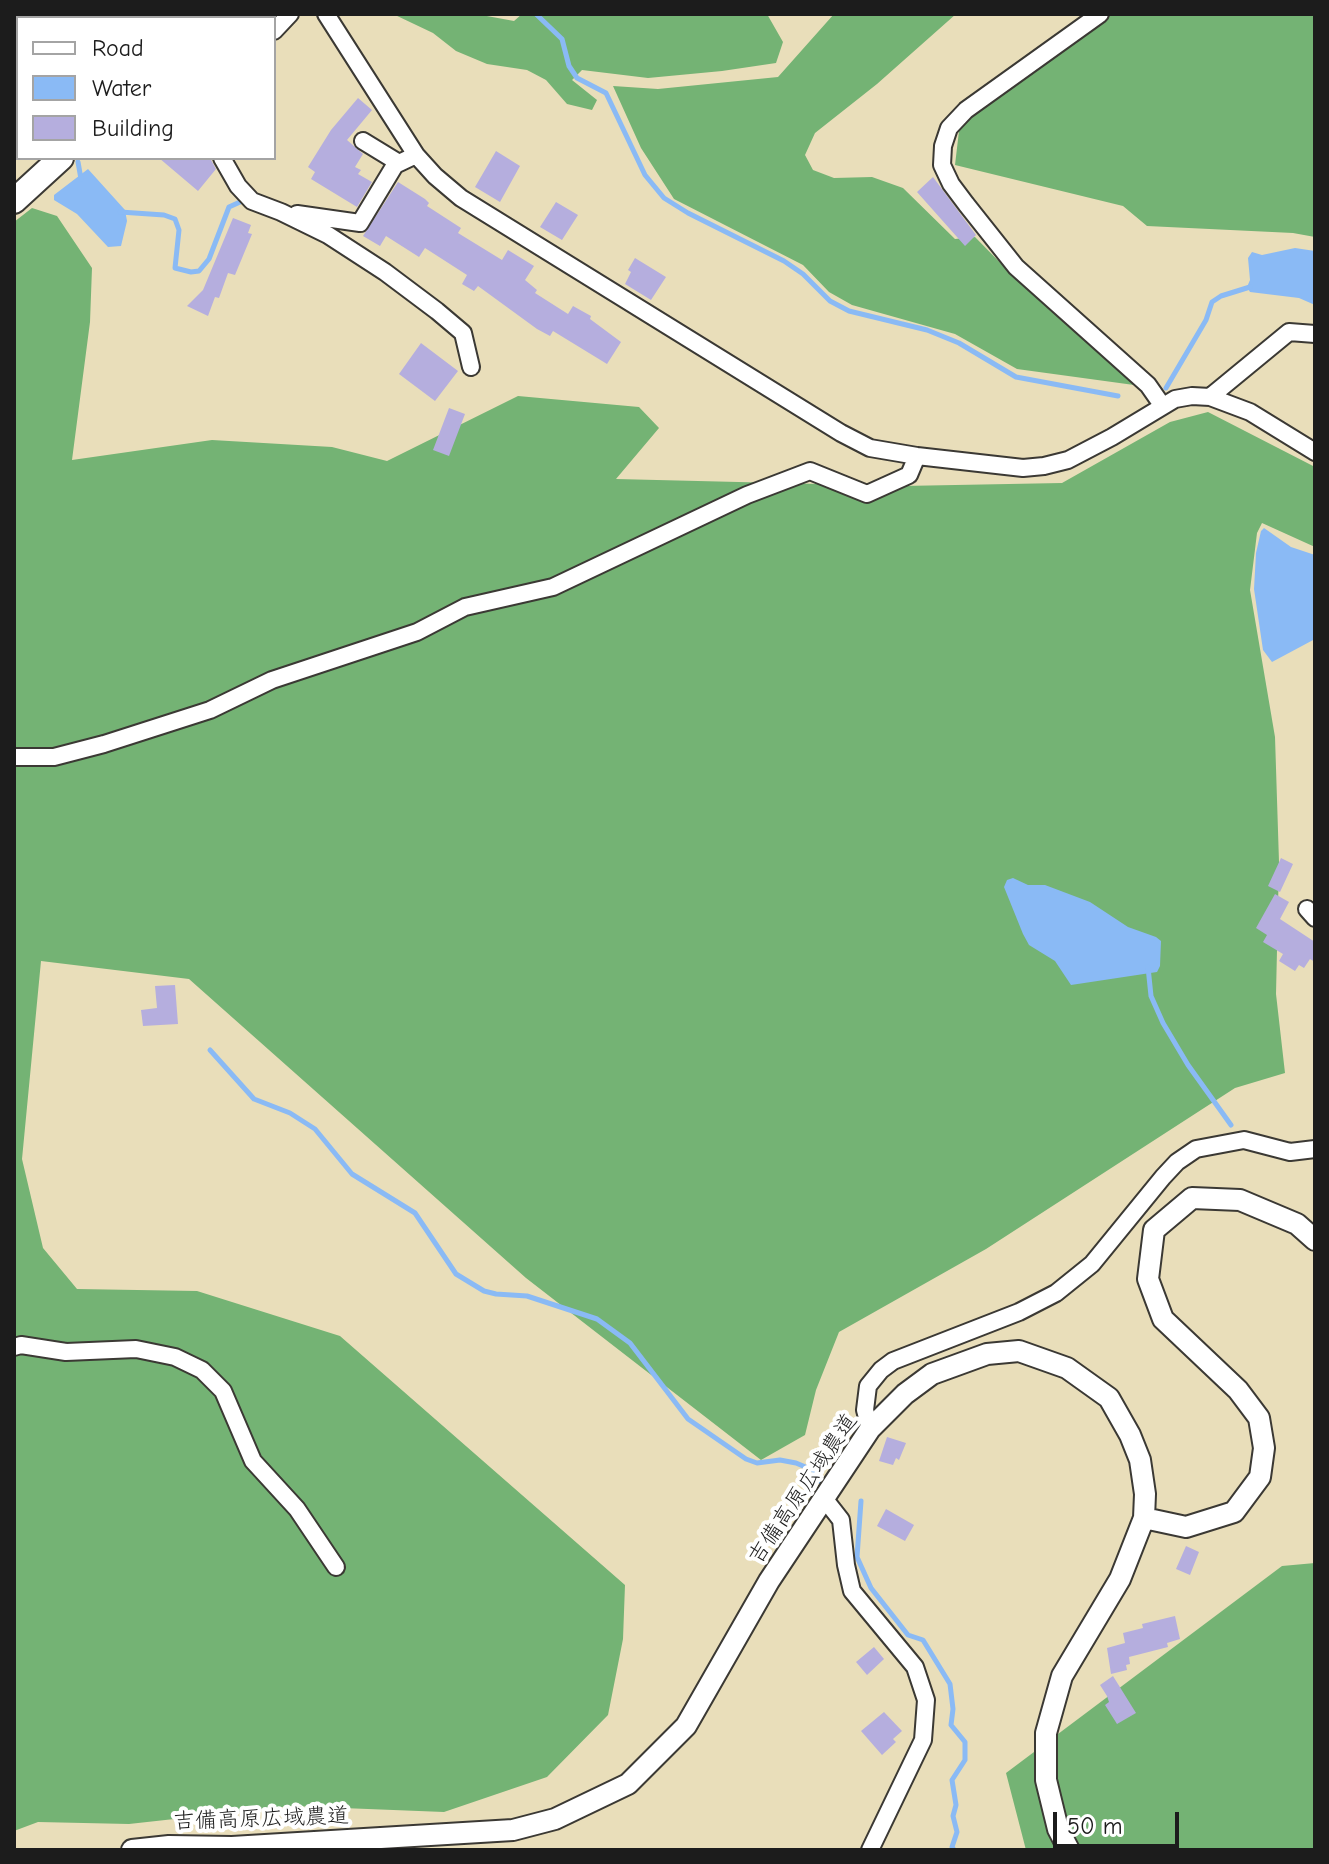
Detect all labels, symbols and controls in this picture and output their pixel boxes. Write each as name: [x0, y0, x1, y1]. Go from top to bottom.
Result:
legend: [16, 16, 276, 160]
text: Road: [92, 34, 144, 62]
text: Water: [92, 74, 151, 102]
text: Building: [92, 114, 174, 142]
street label: 吉備高原広域農道: [743, 1409, 863, 1569]
scale bar: [1057, 1796, 1183, 1846]
street label: 吉備高原広域農道: [173, 1803, 349, 1835]
text: 50 m: [1067, 1812, 1123, 1840]

